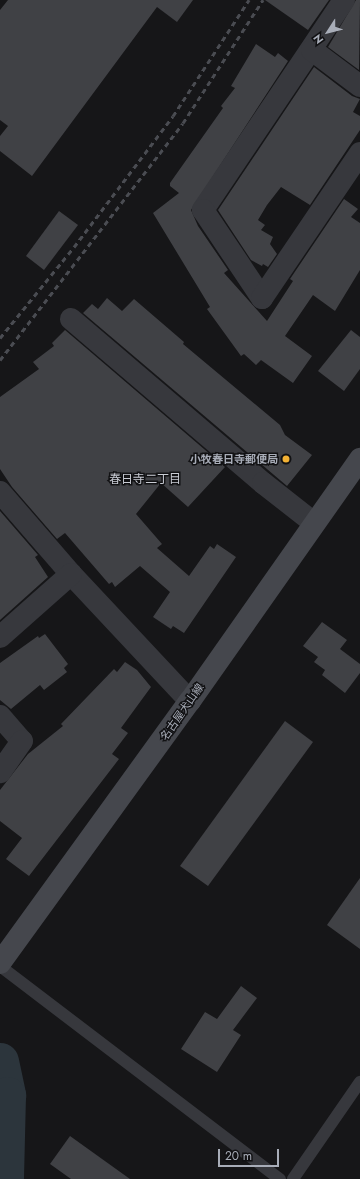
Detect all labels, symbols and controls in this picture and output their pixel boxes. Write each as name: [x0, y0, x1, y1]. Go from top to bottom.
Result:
north arrow: [308, 12, 348, 52]
text: N: [309, 31, 327, 47]
place label: 小牧春日寺郵便局: [190, 452, 278, 466]
marker: 小牧春日寺郵便局: [281, 454, 291, 464]
district label: 春日寺二丁目: [109, 473, 181, 487]
street label: 名古屋犬山線: [158, 681, 206, 743]
scale bar: [220, 1141, 281, 1167]
text: 20 m: [225, 1147, 252, 1165]

